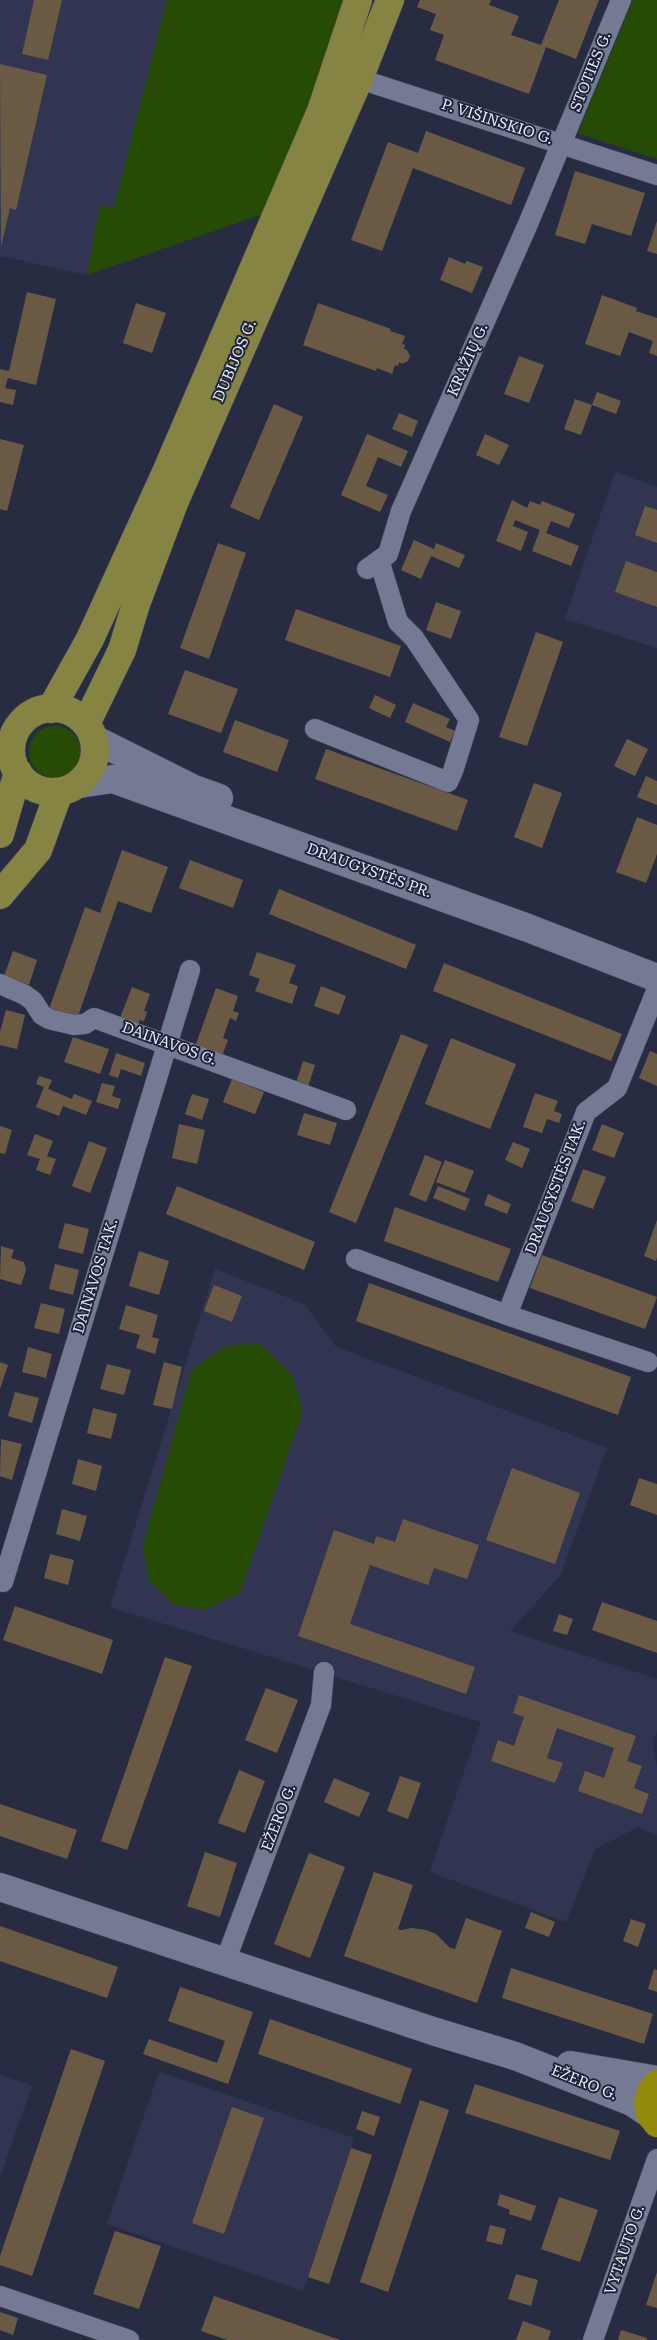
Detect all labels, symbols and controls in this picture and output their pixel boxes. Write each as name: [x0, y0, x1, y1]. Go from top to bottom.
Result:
street label: STOTIES G.: [567, 30, 615, 114]
street label: P. VIŠINSKIO G.: [439, 96, 555, 148]
street label: DUBIJOS G.: [210, 317, 260, 405]
street label: KRAŽIŲ G.: [444, 321, 492, 399]
street label: DRAUGYSTĖS PR.: [304, 840, 434, 902]
street label: DAINAVOS G.: [119, 1019, 219, 1069]
street label: DRAUGYSTĖS TAK.: [522, 1117, 590, 1257]
street label: DAINAVOS TAK.: [70, 1216, 122, 1336]
street label: EŽERO G.: [258, 1782, 300, 1854]
street label: EŽERO G.: [548, 2062, 620, 2104]
street label: VYTAUTO G.: [601, 2203, 649, 2297]

